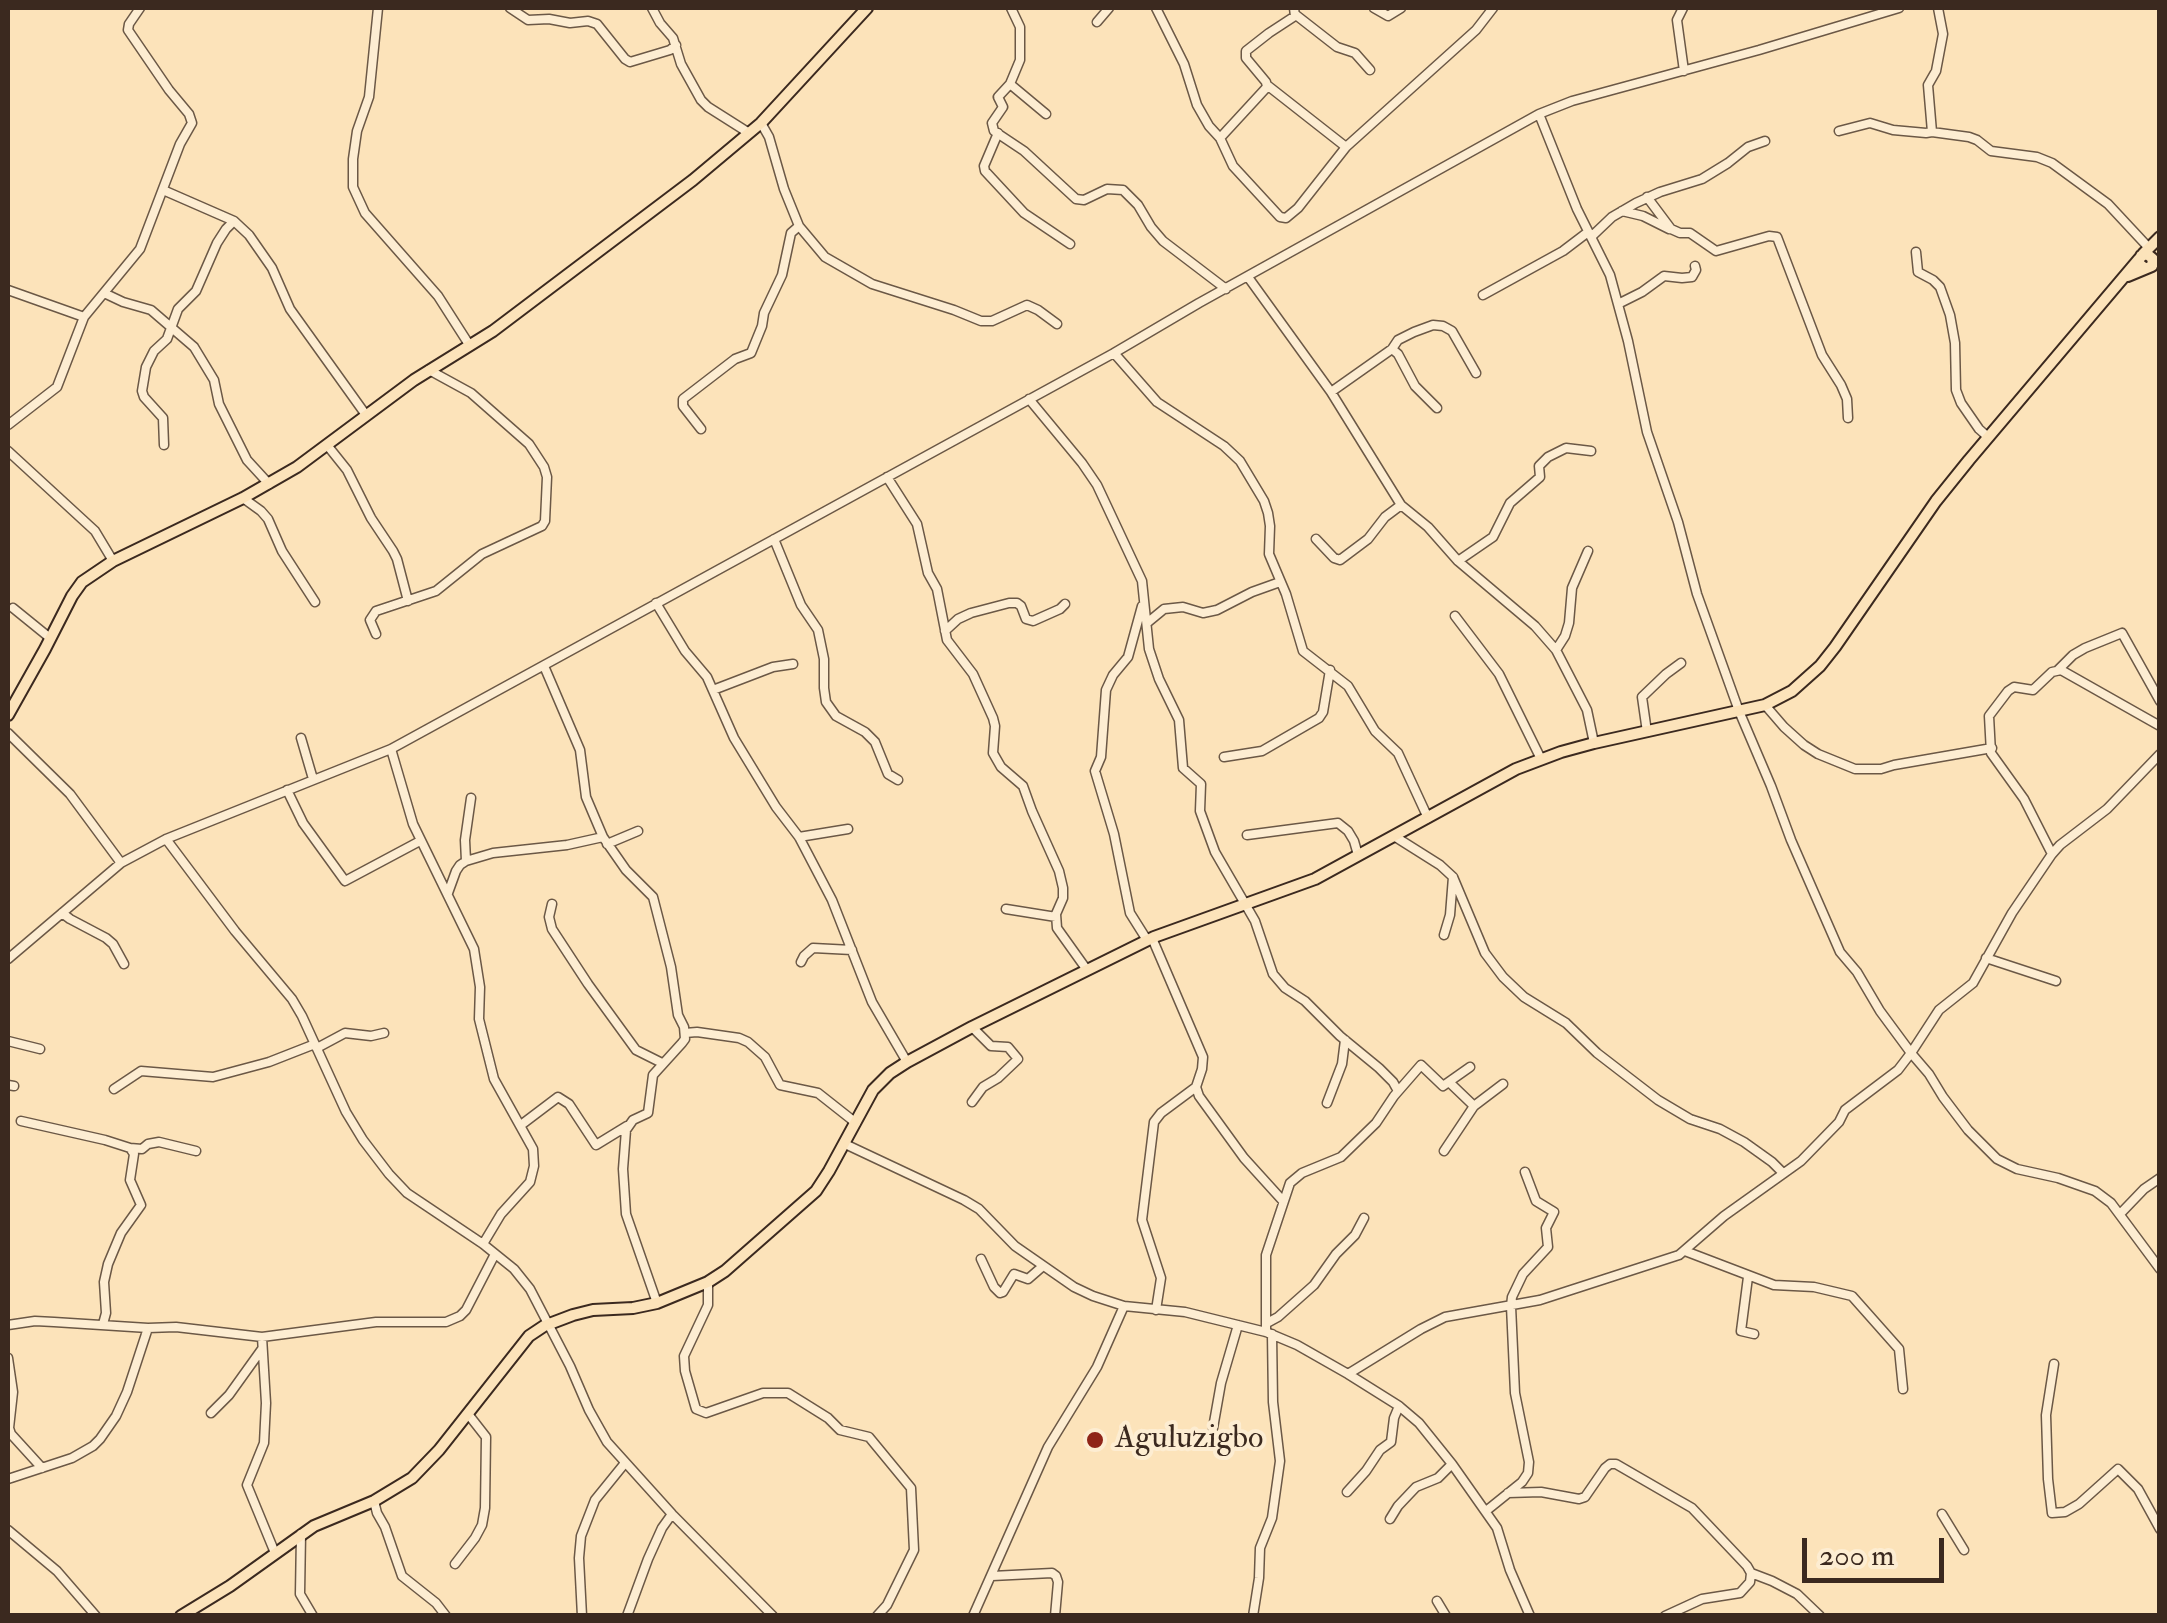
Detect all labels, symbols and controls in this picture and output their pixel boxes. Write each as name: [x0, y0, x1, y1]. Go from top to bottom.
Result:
place label: Aguluzigbo: [1115, 1421, 1263, 1459]
marker: Aguluzigbo: [1084, 1429, 1106, 1451]
scale bar: [1807, 1518, 1950, 1580]
text: 200 m: [1819, 1537, 1895, 1574]

